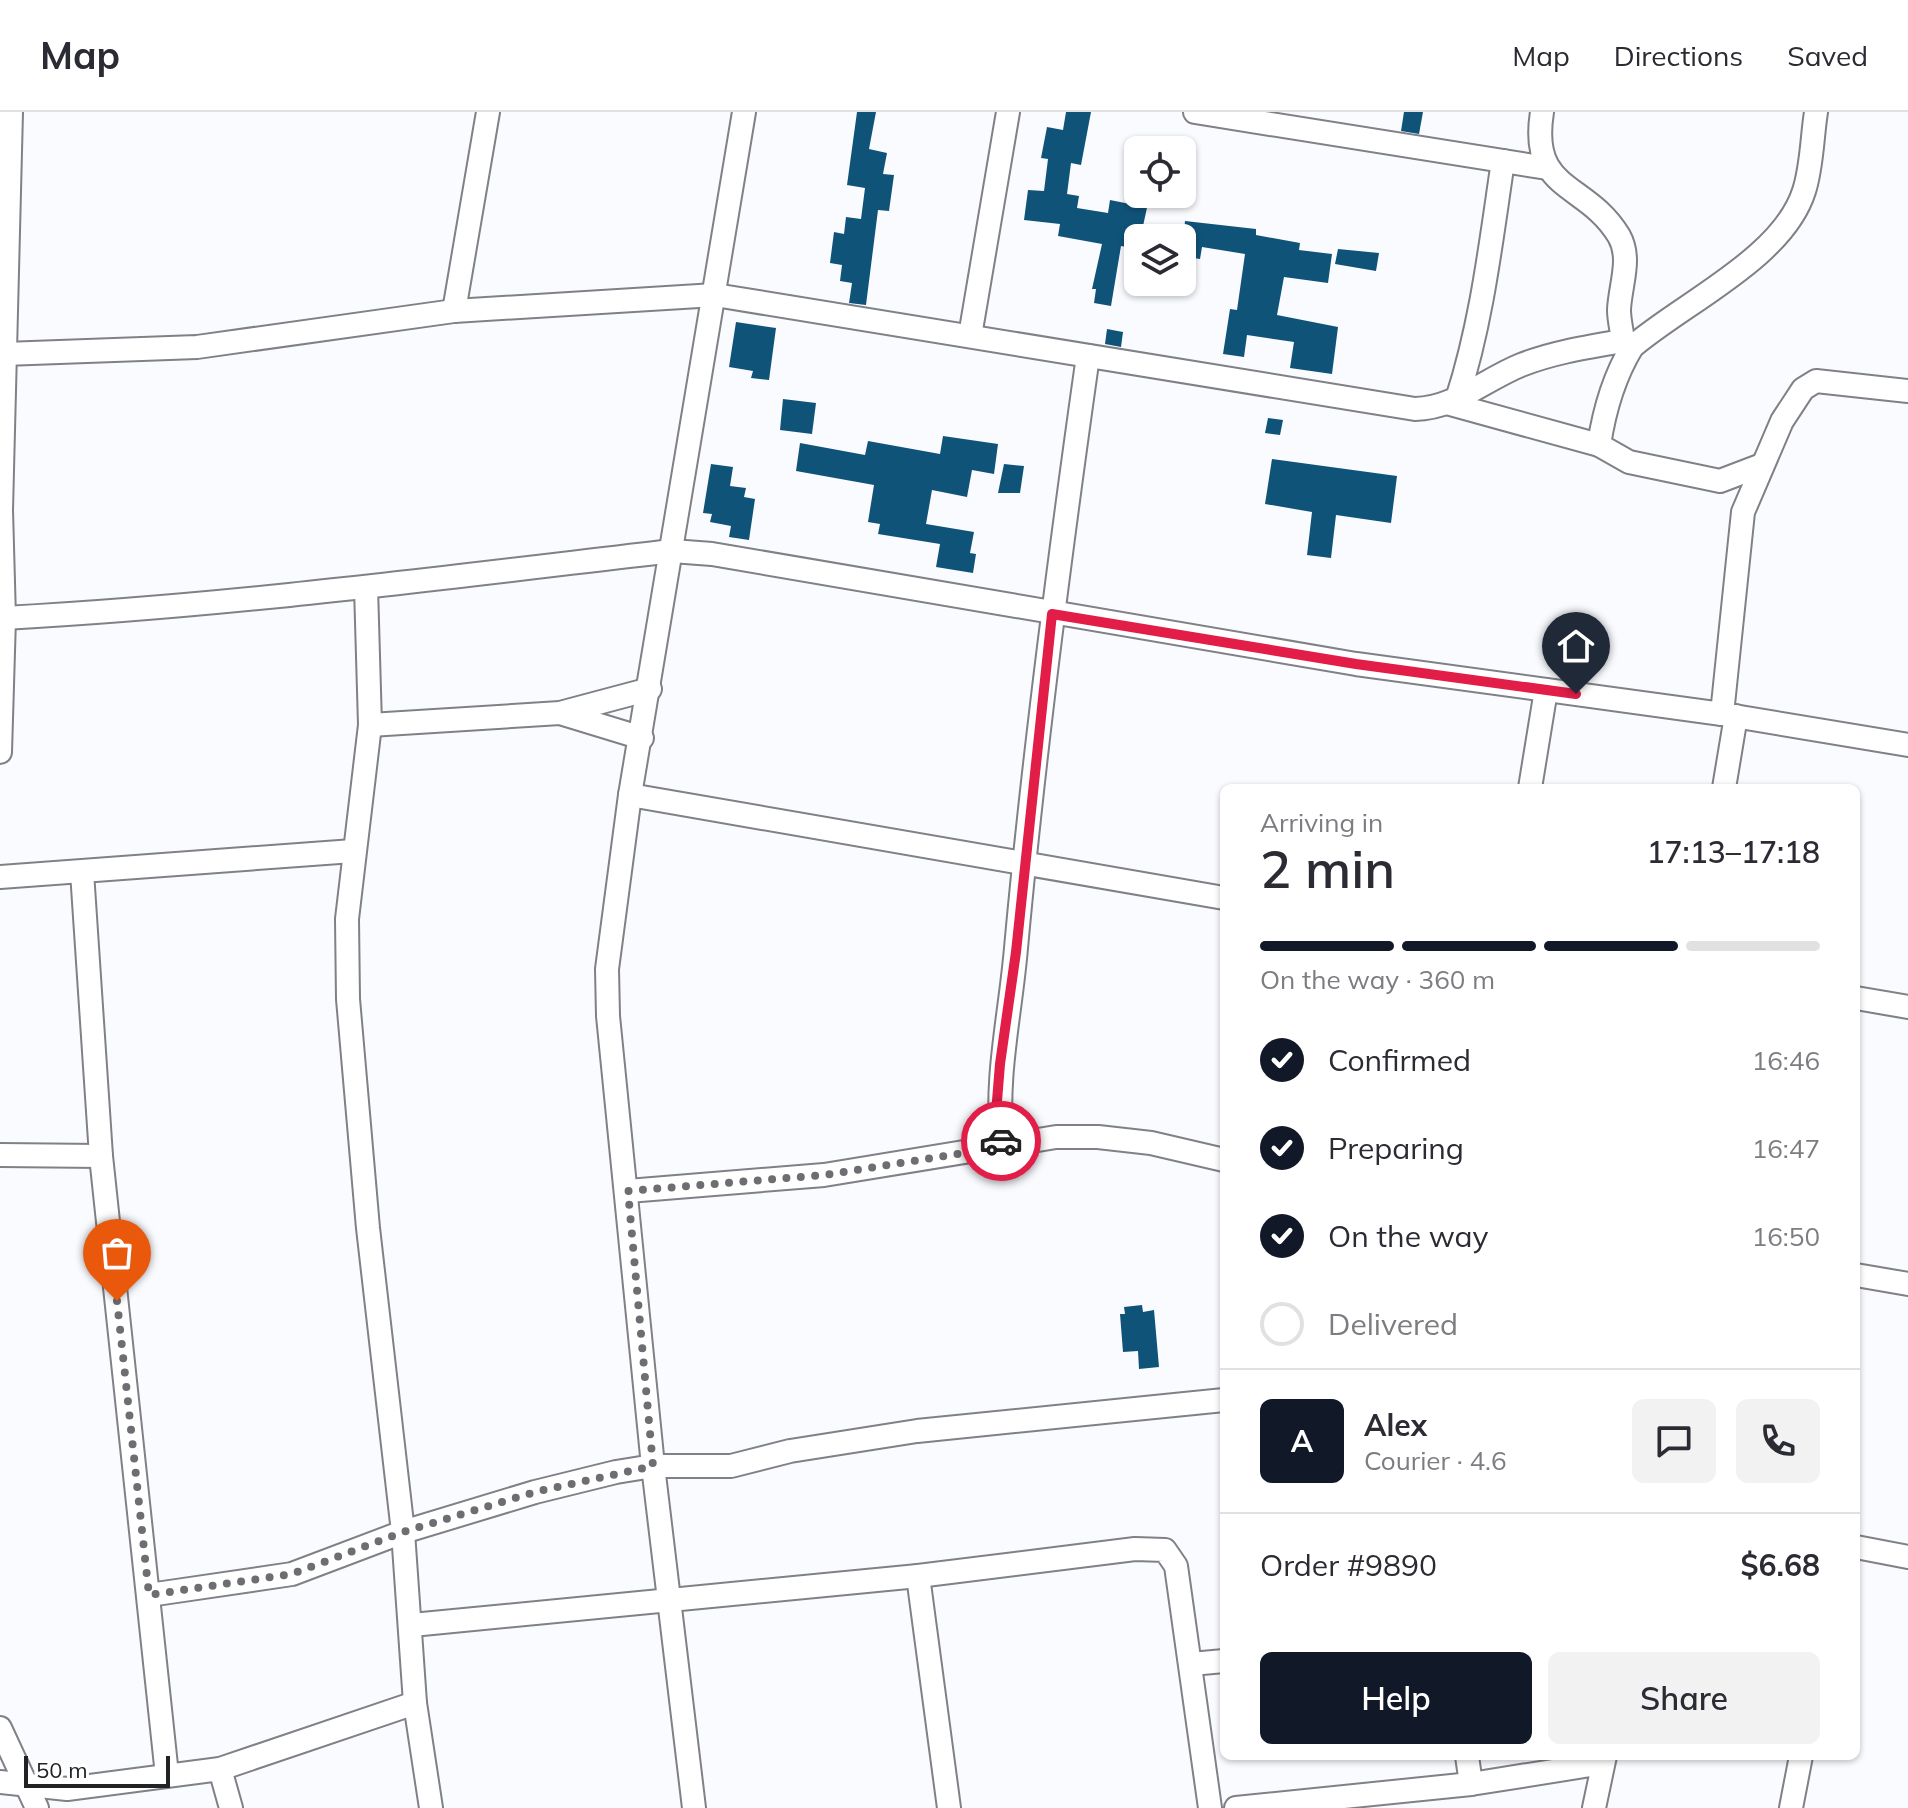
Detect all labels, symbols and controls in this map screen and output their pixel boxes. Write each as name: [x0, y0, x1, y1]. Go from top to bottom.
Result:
text: Map: [40, 31, 120, 79]
text: Map: [1512, 38, 1570, 73]
text: Directions: [1614, 38, 1743, 73]
text: Saved: [1787, 38, 1868, 73]
map controls: [1124, 136, 1196, 296]
button: locate: [1124, 136, 1196, 208]
button: layers: [1124, 224, 1196, 296]
pin: [1542, 612, 1610, 694]
icon: home: [1554, 624, 1598, 668]
text: Arriving in: [1260, 806, 1383, 839]
text: 17:13–17:18: [1647, 833, 1820, 871]
text: 2 min: [1260, 836, 1395, 901]
text: On the way · 360 m: [1260, 963, 1495, 996]
icon: check: [1260, 1038, 1304, 1082]
text: Confirmed: [1328, 1041, 1471, 1079]
text: 16:46: [1752, 1044, 1820, 1077]
courier: [961, 1101, 1041, 1181]
icon: car: [979, 1119, 1023, 1163]
icon: check: [1260, 1126, 1304, 1170]
text: Preparing: [1328, 1129, 1464, 1167]
text: 16:47: [1752, 1132, 1820, 1165]
icon: check: [1260, 1214, 1304, 1258]
text: On the way: [1328, 1217, 1488, 1255]
pin: [83, 1219, 151, 1301]
text: 16:50: [1752, 1220, 1820, 1253]
icon: bag: [95, 1231, 139, 1275]
text: Delivered: [1328, 1305, 1458, 1343]
button: chat: [1632, 1399, 1716, 1483]
button: phone: [1736, 1399, 1820, 1483]
text: Alex: [1364, 1406, 1427, 1444]
text: A: [1291, 1422, 1313, 1460]
text: Courier · 4.6: [1364, 1444, 1507, 1477]
text: Order #9890: [1260, 1546, 1437, 1584]
text: $6.68: [1741, 1546, 1820, 1584]
button: Help: [1260, 1652, 1532, 1744]
button: Share: [1548, 1652, 1820, 1744]
scale bar: [24, 1752, 170, 1788]
text: 50 m: [36, 1756, 87, 1784]

